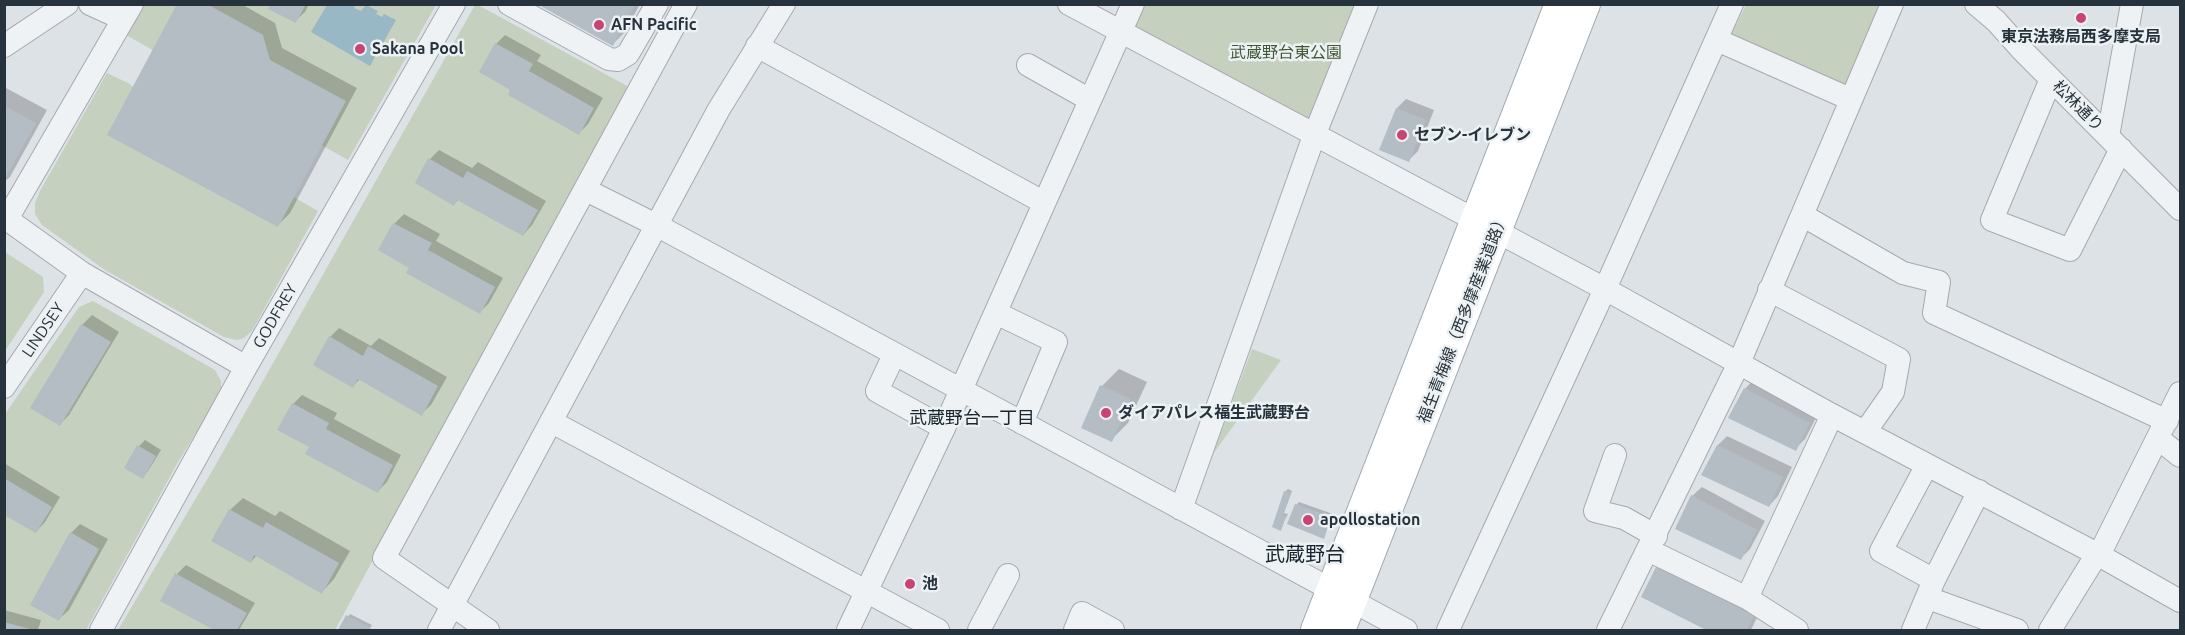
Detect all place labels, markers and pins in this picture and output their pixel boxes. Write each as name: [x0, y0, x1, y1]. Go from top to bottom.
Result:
marker: 東京法務局西多摩支局: [2074, 11, 2088, 25]
place label: AFN Pacific: [611, 15, 697, 35]
marker: AFN Pacific: [592, 18, 606, 32]
place label: 東京法務局西多摩支局: [2001, 27, 2161, 47]
place label: Sakana Pool: [372, 39, 463, 59]
marker: Sakana Pool: [353, 42, 367, 56]
place label: セブン-イレブン: [1414, 125, 1531, 145]
marker: セブン-イレブン: [1395, 128, 1409, 142]
place label: ダイアパレス福生武蔵野台: [1118, 403, 1310, 423]
marker: ダイアパレス福生武蔵野台: [1099, 406, 1113, 420]
place label: apollostation: [1320, 510, 1420, 530]
marker: apollostation: [1301, 513, 1315, 527]
place label: 池: [922, 574, 938, 594]
marker: 池: [903, 577, 917, 591]

